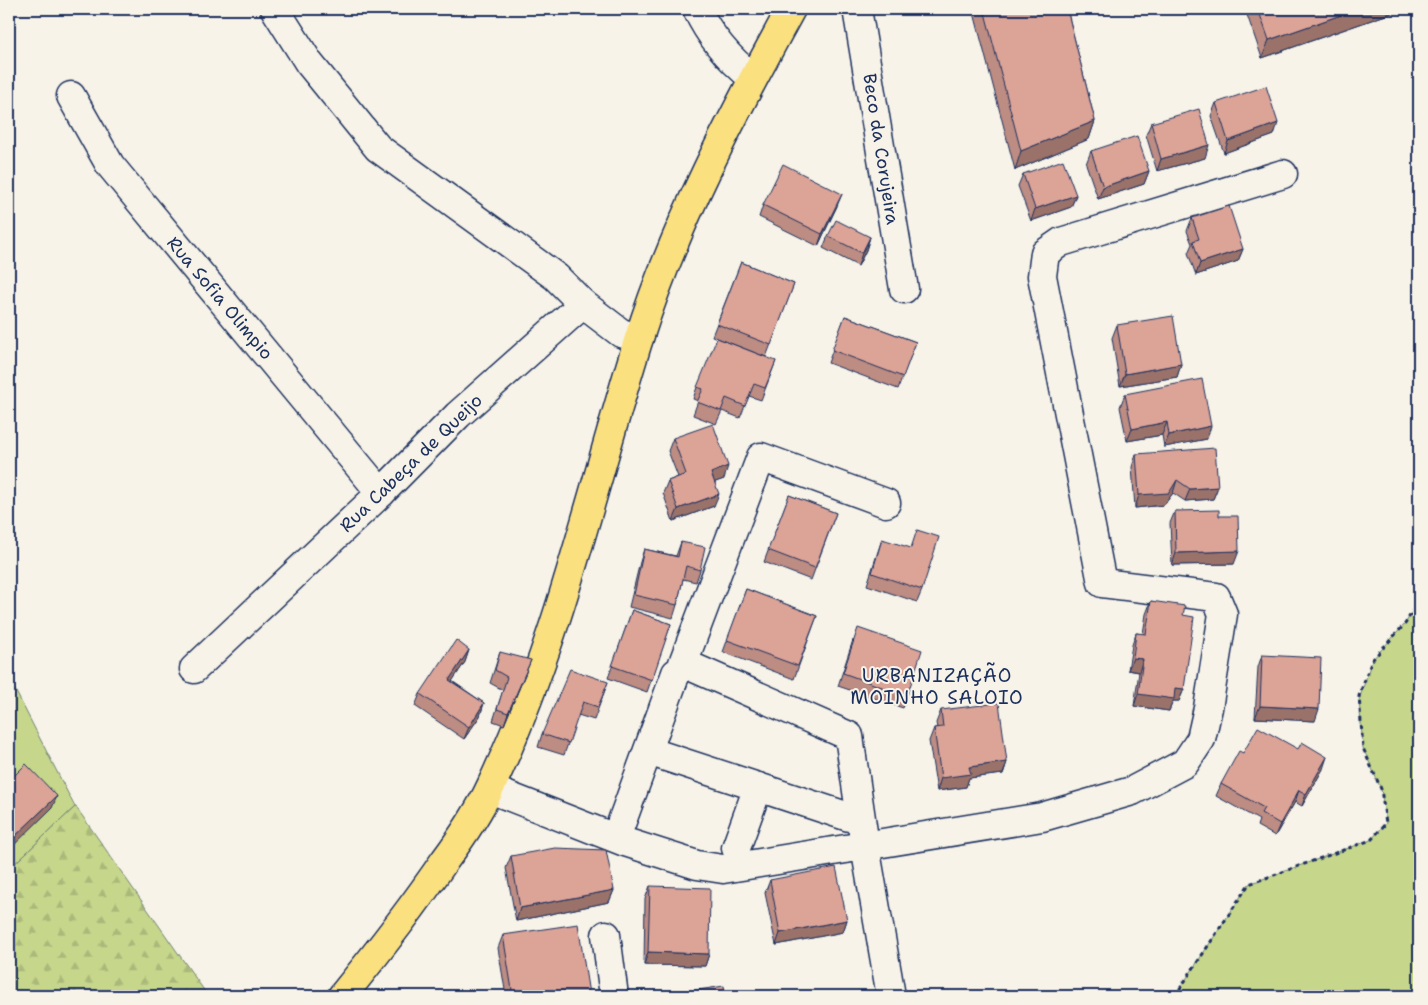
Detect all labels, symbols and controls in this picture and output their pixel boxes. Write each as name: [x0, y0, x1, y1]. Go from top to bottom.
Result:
street label: Beco da Corujeira: [857, 72, 905, 226]
street label: Rua Sofia Olimpio: [161, 231, 279, 365]
street label: Rua Cabeça de Queijo: [334, 389, 488, 537]
district label: URBANIZAÇÃO MOINHO SALOIO: [850, 662, 1024, 710]

